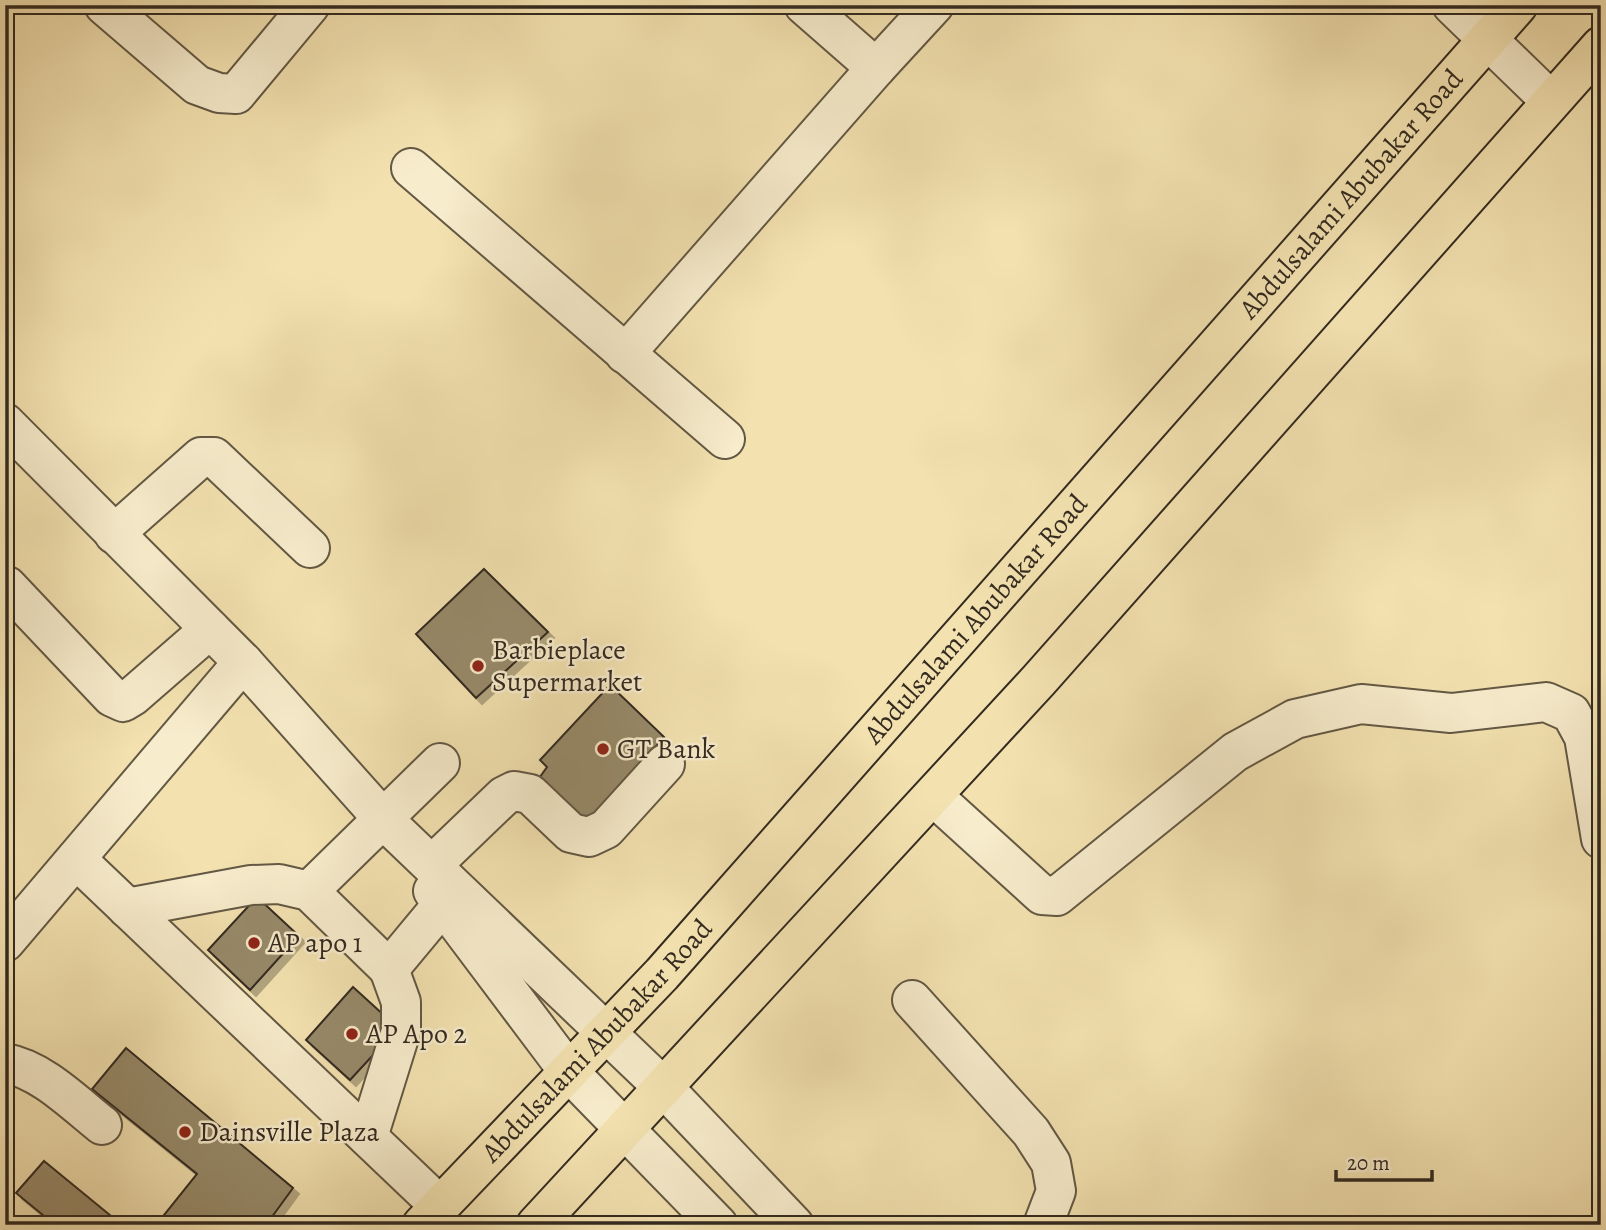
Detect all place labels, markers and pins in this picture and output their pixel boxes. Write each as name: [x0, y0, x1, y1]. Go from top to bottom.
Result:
place label: Barbieplace Supermarket: [492, 631, 642, 701]
marker: Barbieplace Supermarket: [470, 658, 486, 674]
place label: GT Bank: [617, 730, 716, 768]
marker: GT Bank: [595, 741, 611, 757]
place label: AP apo 1: [267, 924, 362, 962]
marker: AP apo 1: [246, 935, 262, 951]
place label: AP Apo 2: [365, 1015, 467, 1053]
marker: AP Apo 2: [344, 1026, 360, 1042]
place label: Dainsville Plaza: [199, 1113, 380, 1151]
marker: Dainsville Plaza: [177, 1124, 193, 1140]

